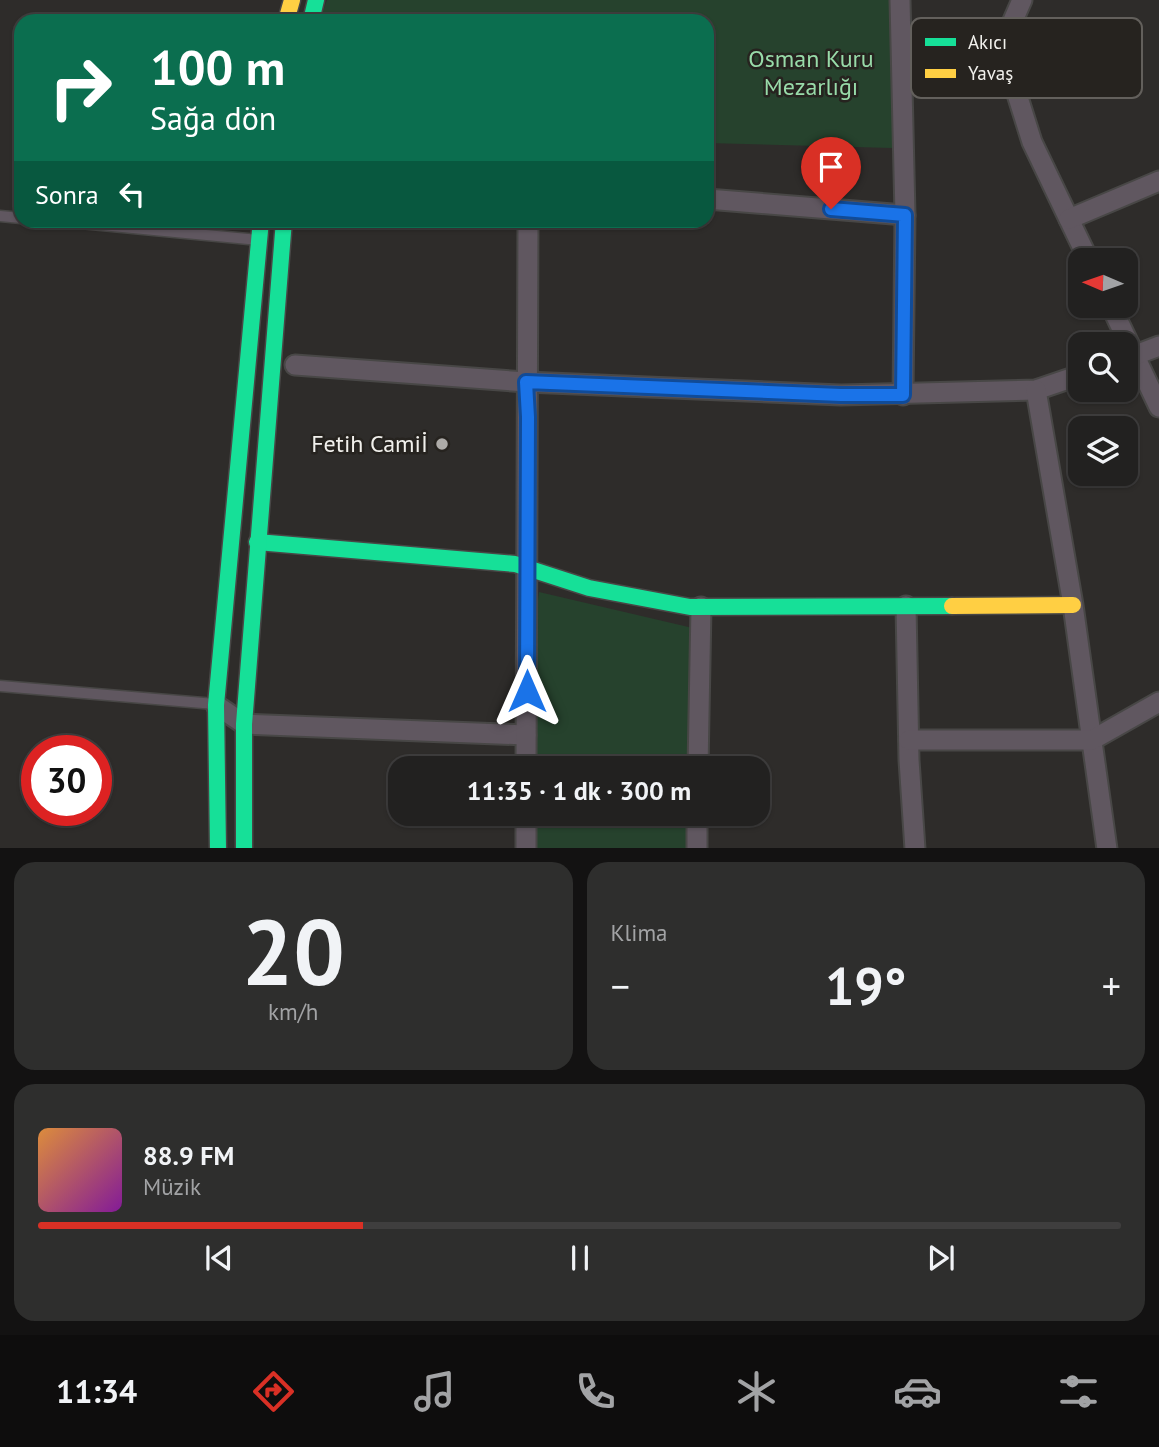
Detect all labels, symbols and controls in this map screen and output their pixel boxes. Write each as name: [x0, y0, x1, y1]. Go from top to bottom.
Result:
legend: [911, 18, 1142, 98]
text: Akıcı: [968, 30, 1007, 54]
text: 100 m: [150, 35, 285, 99]
icon: right: [35, 42, 126, 133]
park label: Osman Kuru Mezarlığı: [748, 43, 874, 102]
text: Yavaş: [968, 61, 1013, 85]
text: Sağa dön: [150, 97, 276, 139]
pin: [801, 137, 861, 209]
icon: arrive: [812, 148, 850, 186]
icon: left: [113, 175, 151, 213]
text: Sonra: [35, 178, 99, 211]
north arrow: [1068, 248, 1138, 318]
map controls: [1068, 248, 1138, 486]
button: search: [1068, 332, 1138, 402]
button: layers: [1068, 416, 1138, 486]
place label: Fetih Camiİ: [311, 428, 428, 459]
marker: Fetih Camiİ: [434, 436, 450, 452]
position arrow: [490, 654, 564, 728]
speed limit sign: 30: [21, 735, 112, 826]
text: 11:35 · 1 dk · 300 m: [467, 774, 691, 807]
text: 20: [242, 892, 345, 1010]
text: Klima: [611, 918, 668, 947]
text: 19°: [825, 952, 907, 1019]
text: −: [611, 961, 630, 1010]
text: +: [1102, 961, 1121, 1010]
text: km/h: [268, 997, 318, 1026]
text: 88.9 FM: [143, 1139, 234, 1172]
text: Müzik: [143, 1172, 201, 1201]
icon: previous: [200, 1239, 238, 1277]
icon: pause: [561, 1239, 599, 1277]
icon: next: [922, 1239, 960, 1277]
icon: directions: [249, 1367, 298, 1416]
icon: music: [410, 1367, 459, 1416]
icon: phone: [571, 1367, 620, 1416]
icon: climate: [732, 1367, 781, 1416]
icon: car: [893, 1367, 942, 1416]
icon: filters: [1054, 1367, 1103, 1416]
text: 11:34: [56, 1370, 137, 1412]

